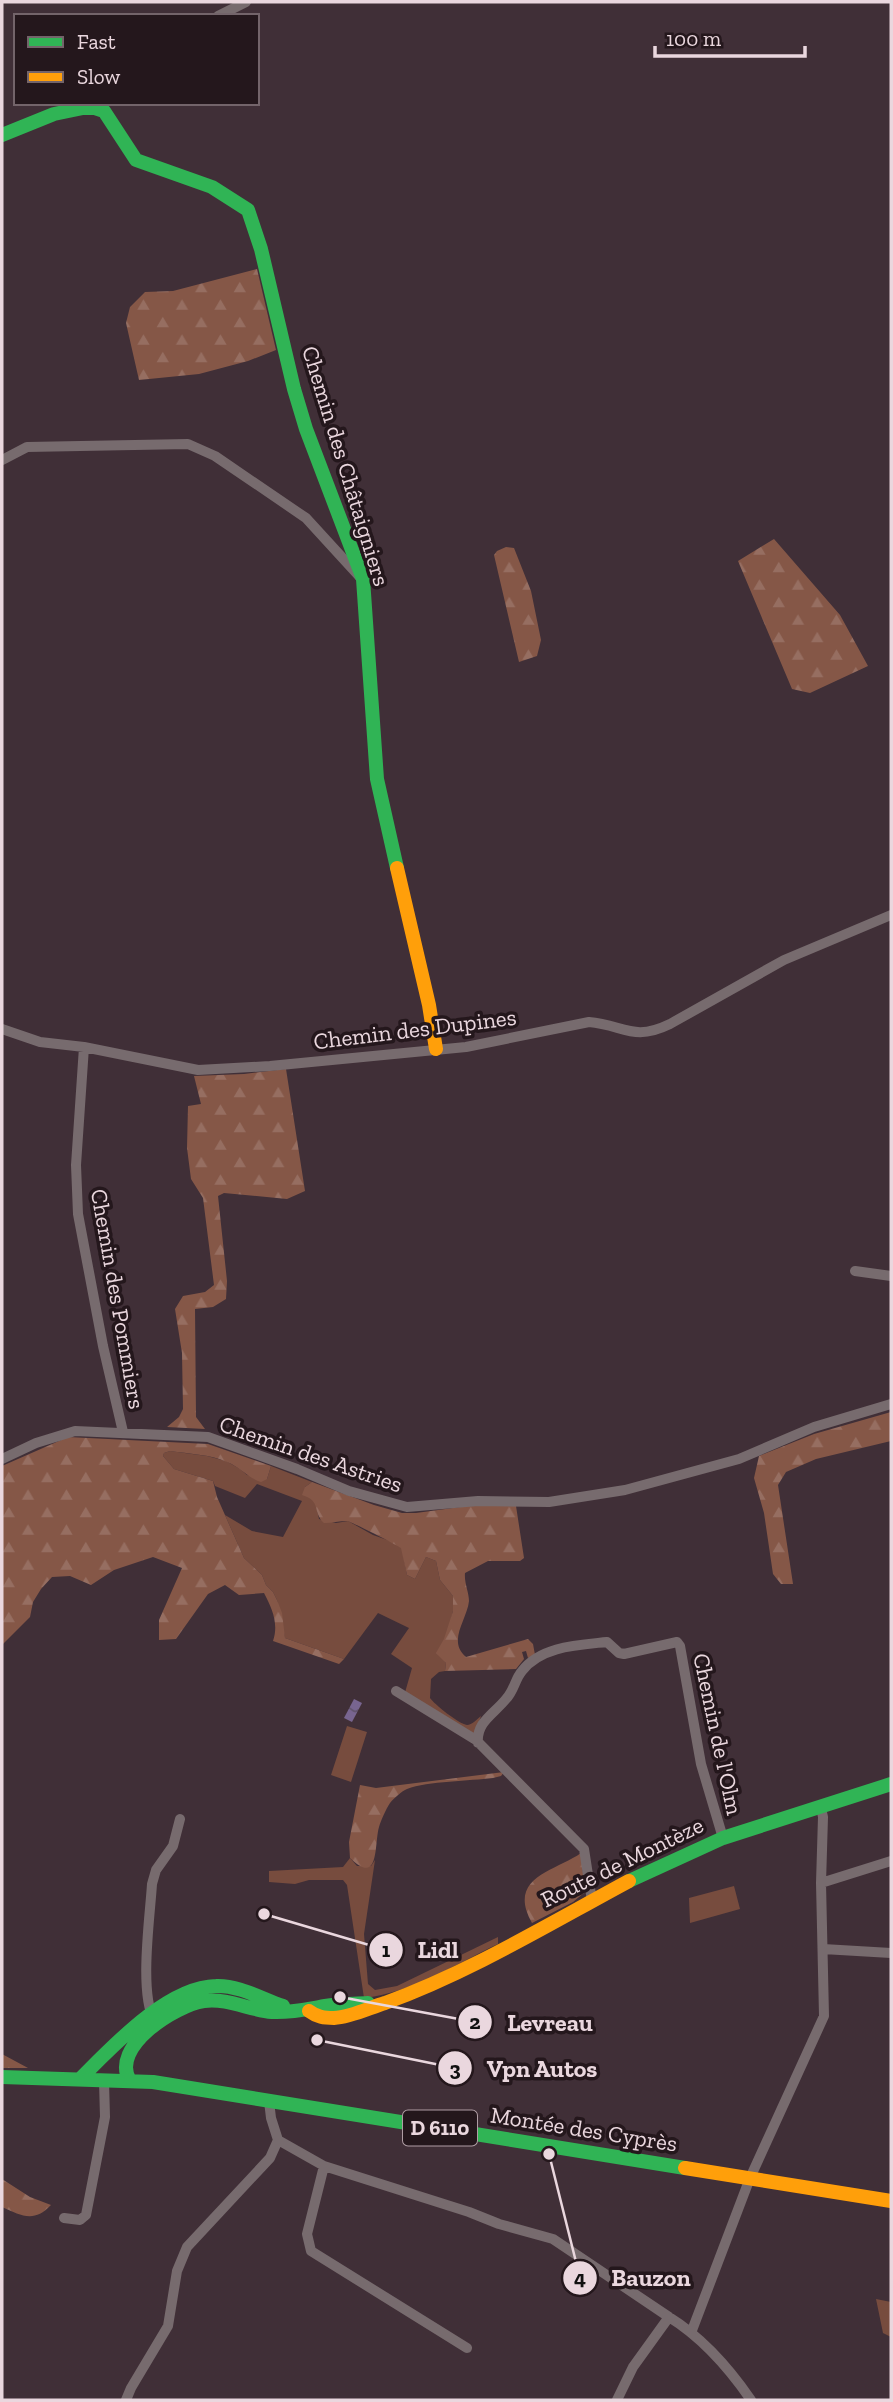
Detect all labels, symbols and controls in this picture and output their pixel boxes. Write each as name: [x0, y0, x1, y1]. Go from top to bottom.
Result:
legend: [14, 14, 259, 105]
scale bar: [655, 14, 806, 58]
text: 100 m: [666, 26, 721, 51]
text: Fast: [77, 29, 116, 54]
text: Slow: [77, 64, 120, 89]
street label: Chemin des Châtaigniers: [296, 343, 396, 589]
street label: Chemin des Dupines: [312, 1003, 518, 1055]
street label: Chemin des Pommiers: [85, 1187, 151, 1411]
street label: Chemin des Astries: [216, 1410, 406, 1498]
street label: Chemin de l'Olm: [687, 1651, 749, 1818]
street label: Route de Montèze: [536, 1811, 708, 1913]
callout: Lidl: [368, 1927, 473, 1972]
text: Lidl: [417, 1935, 459, 1964]
text: 1: [382, 1937, 391, 1962]
callout: Levreau: [458, 2000, 607, 2045]
text: Levreau: [507, 2008, 593, 2037]
text: 2: [469, 2009, 481, 2034]
callout: Vpn Autos: [438, 2046, 612, 2091]
text: Vpn Autos: [487, 2054, 597, 2083]
text: 3: [449, 2056, 461, 2081]
street label: Montée des Cyprès: [489, 2100, 679, 2158]
road number: D 6110: [403, 2110, 477, 2146]
callout: Bauzon: [562, 2256, 704, 2301]
text: Bauzon: [611, 2263, 691, 2292]
text: 4: [574, 2265, 586, 2290]

